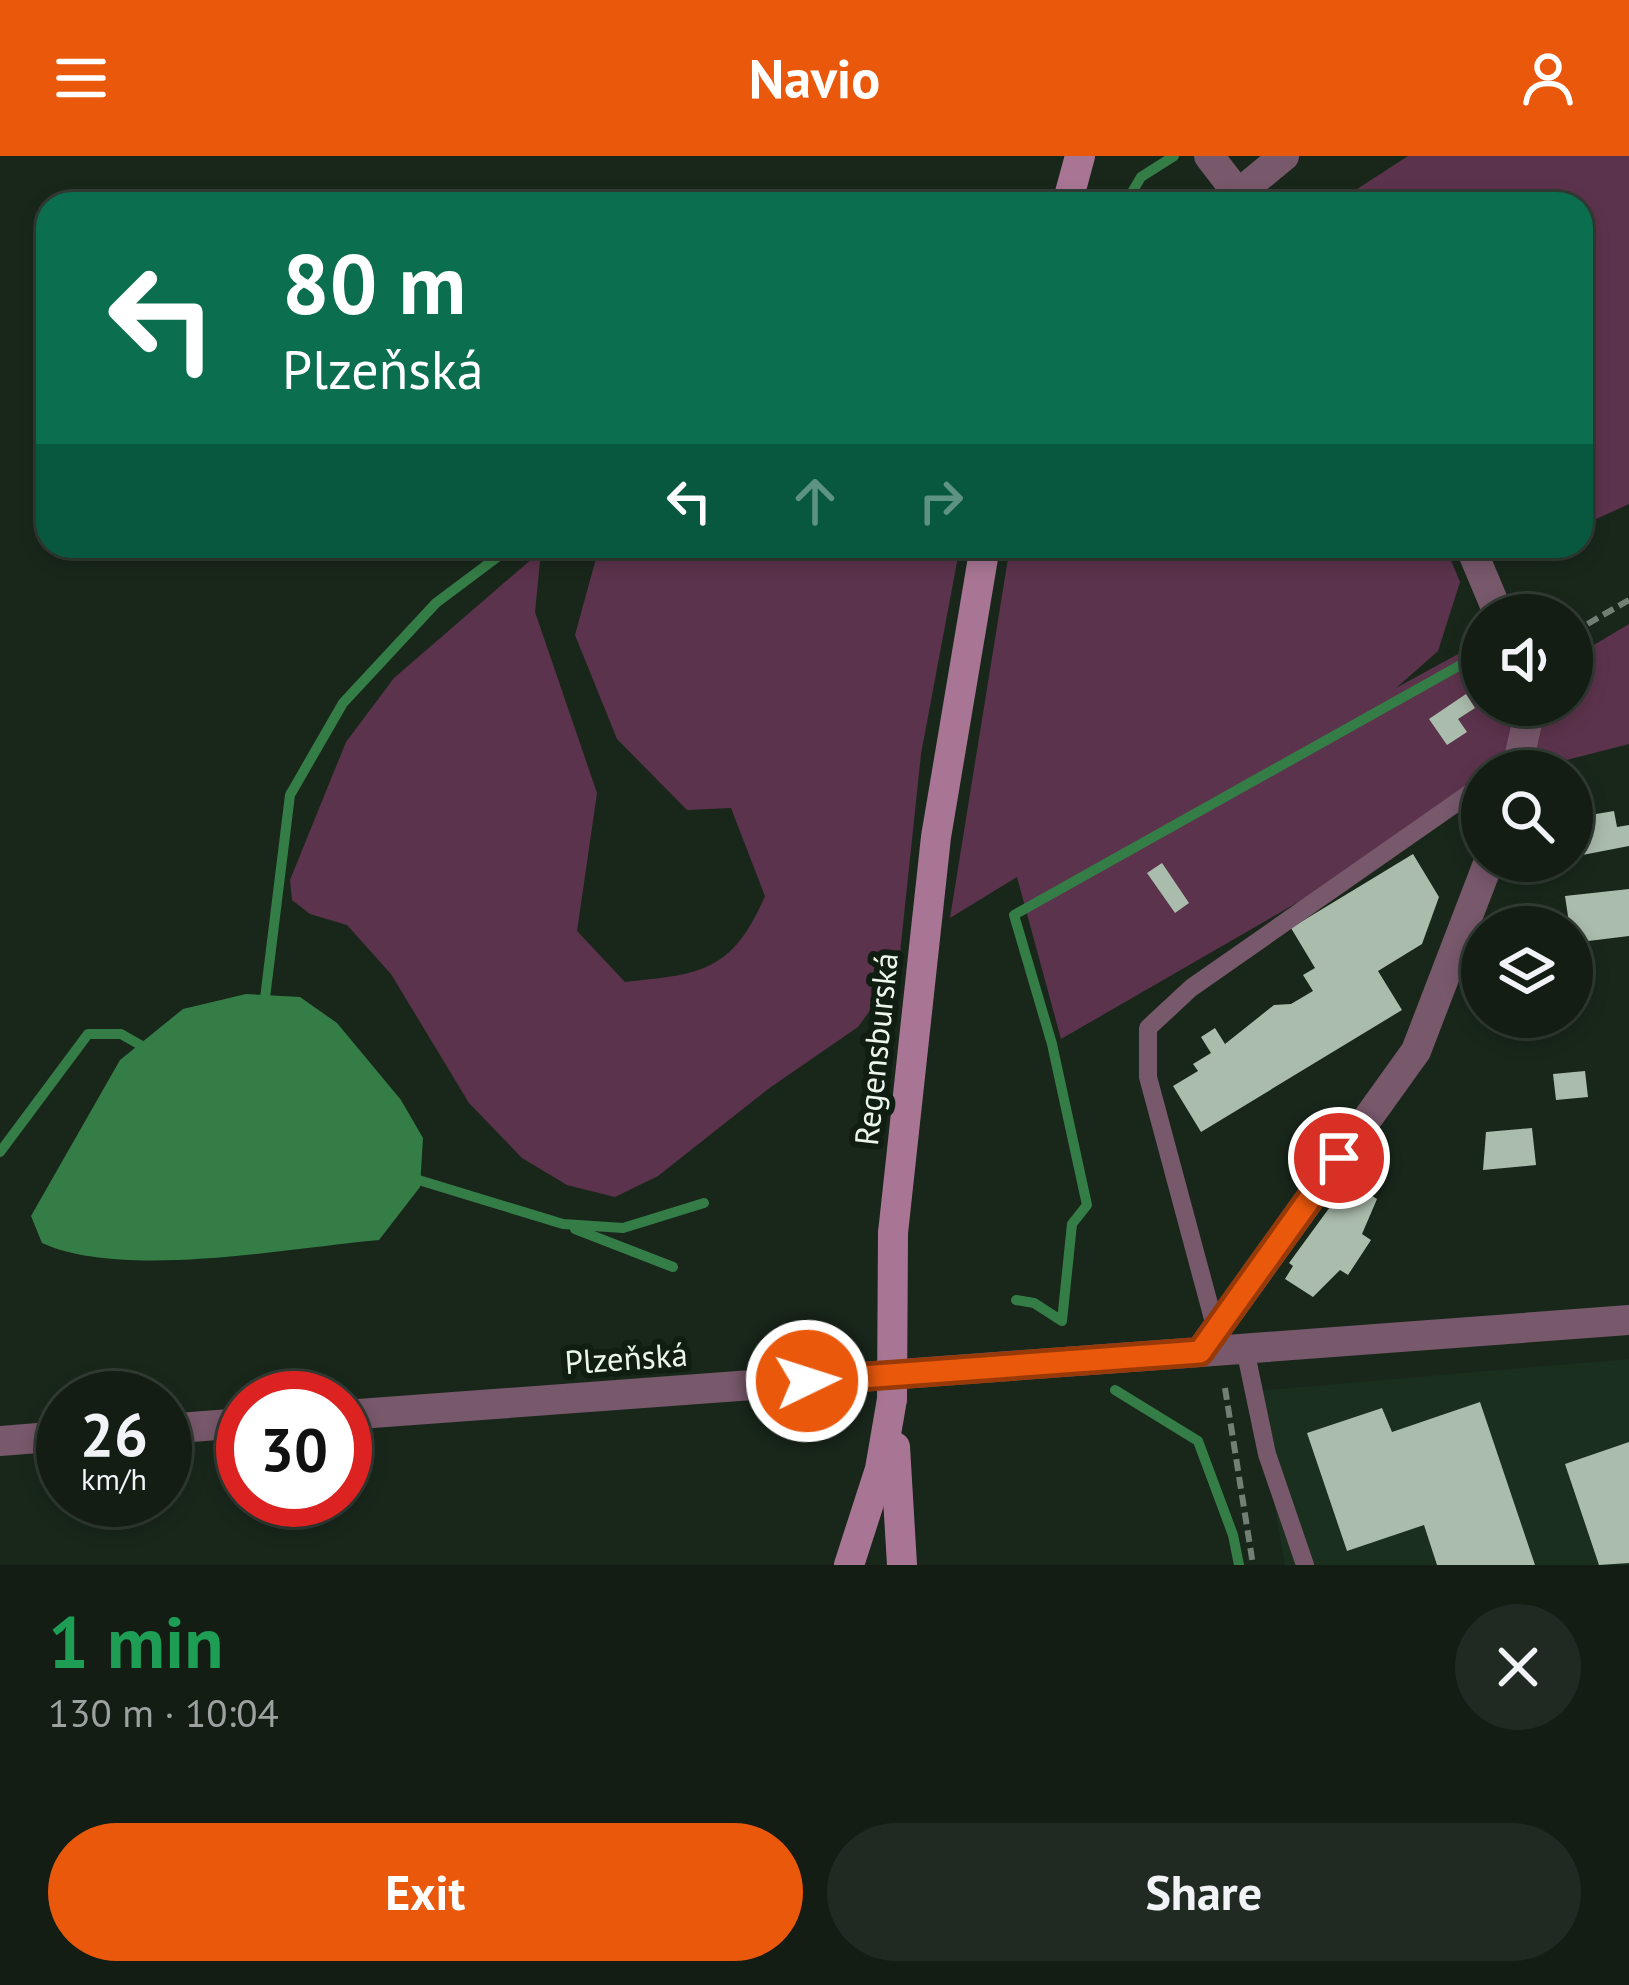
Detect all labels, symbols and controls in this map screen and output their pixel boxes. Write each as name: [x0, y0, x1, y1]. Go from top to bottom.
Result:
text: Navio: [749, 43, 880, 113]
icon: menu: [48, 45, 114, 111]
icon: person: [1515, 45, 1581, 111]
text: 80 m: [282, 228, 466, 337]
icon: left: [84, 240, 240, 396]
text: Plzeňská: [282, 334, 484, 404]
icon: left: [656, 468, 722, 534]
icon: ahead: [782, 468, 848, 534]
icon: right: [908, 468, 974, 534]
map controls: [1461, 594, 1593, 1038]
button: sound: [1461, 594, 1593, 726]
button: search: [1461, 750, 1593, 882]
button: layers: [1461, 906, 1593, 1038]
street label: Regensburská: [844, 950, 907, 1148]
pin: [1288, 1107, 1390, 1209]
icon: arrive: [1306, 1125, 1372, 1191]
position arrow: [744, 1318, 870, 1444]
street label: Plzeňská: [563, 1332, 689, 1383]
speed limit sign: 30: [216, 1371, 372, 1527]
text: 26: [80, 1395, 148, 1473]
text: km/h: [81, 1459, 147, 1498]
text: 1 min: [48, 1595, 224, 1688]
button: close: [1455, 1604, 1581, 1730]
text: 130 m · 10:04: [48, 1687, 279, 1738]
button: Exit: [48, 1823, 803, 1961]
button: Share: [827, 1823, 1581, 1961]

